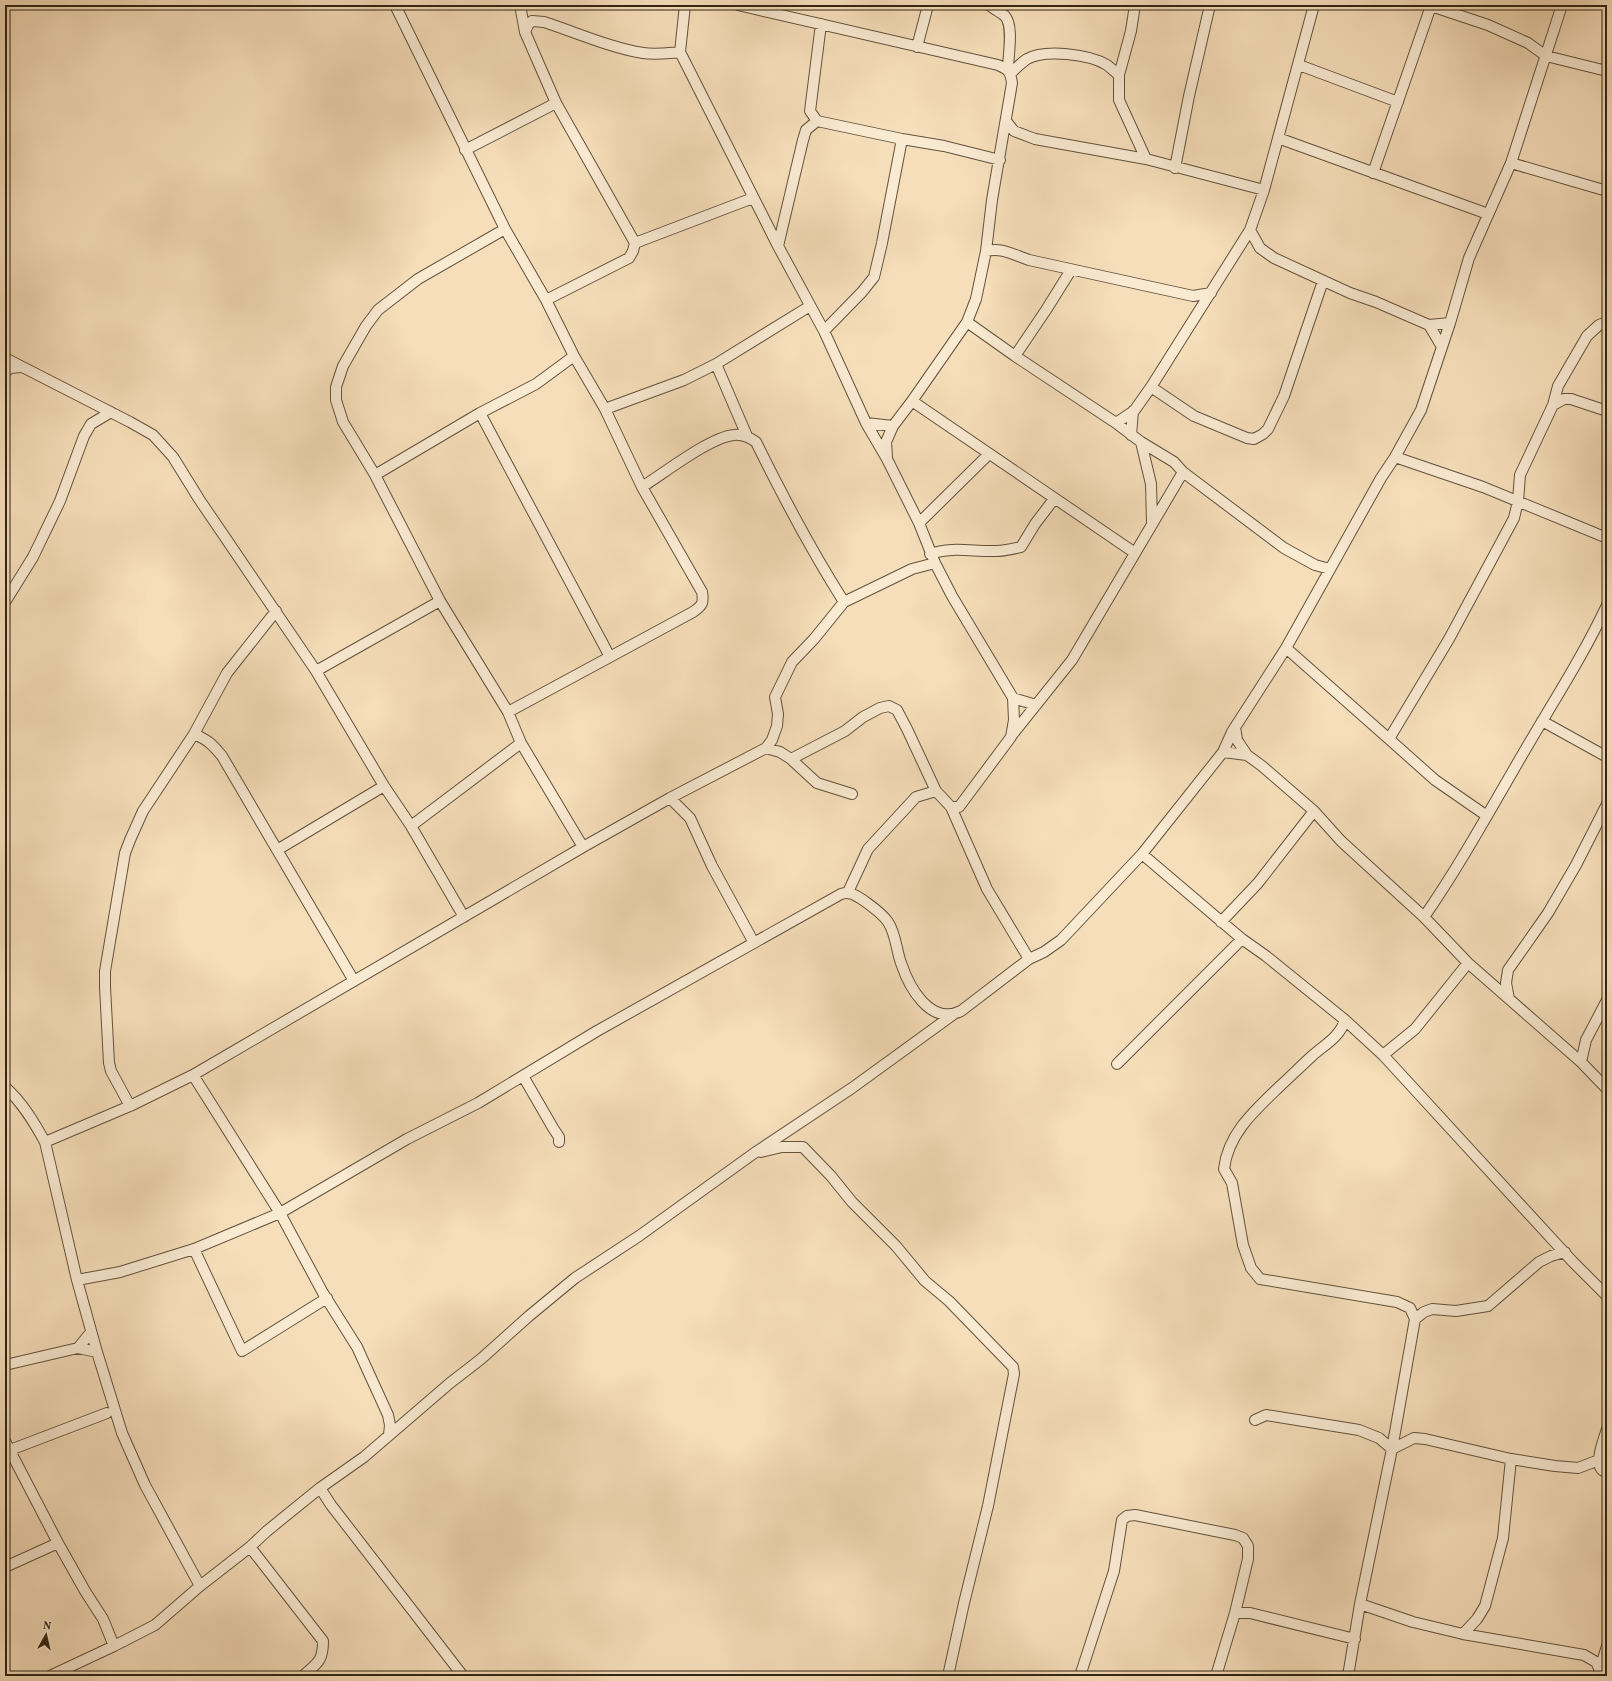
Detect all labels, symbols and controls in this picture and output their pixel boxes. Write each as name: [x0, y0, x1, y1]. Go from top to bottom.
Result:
north arrow: [26, 1615, 66, 1655]
text: N: [42, 1619, 52, 1635]

